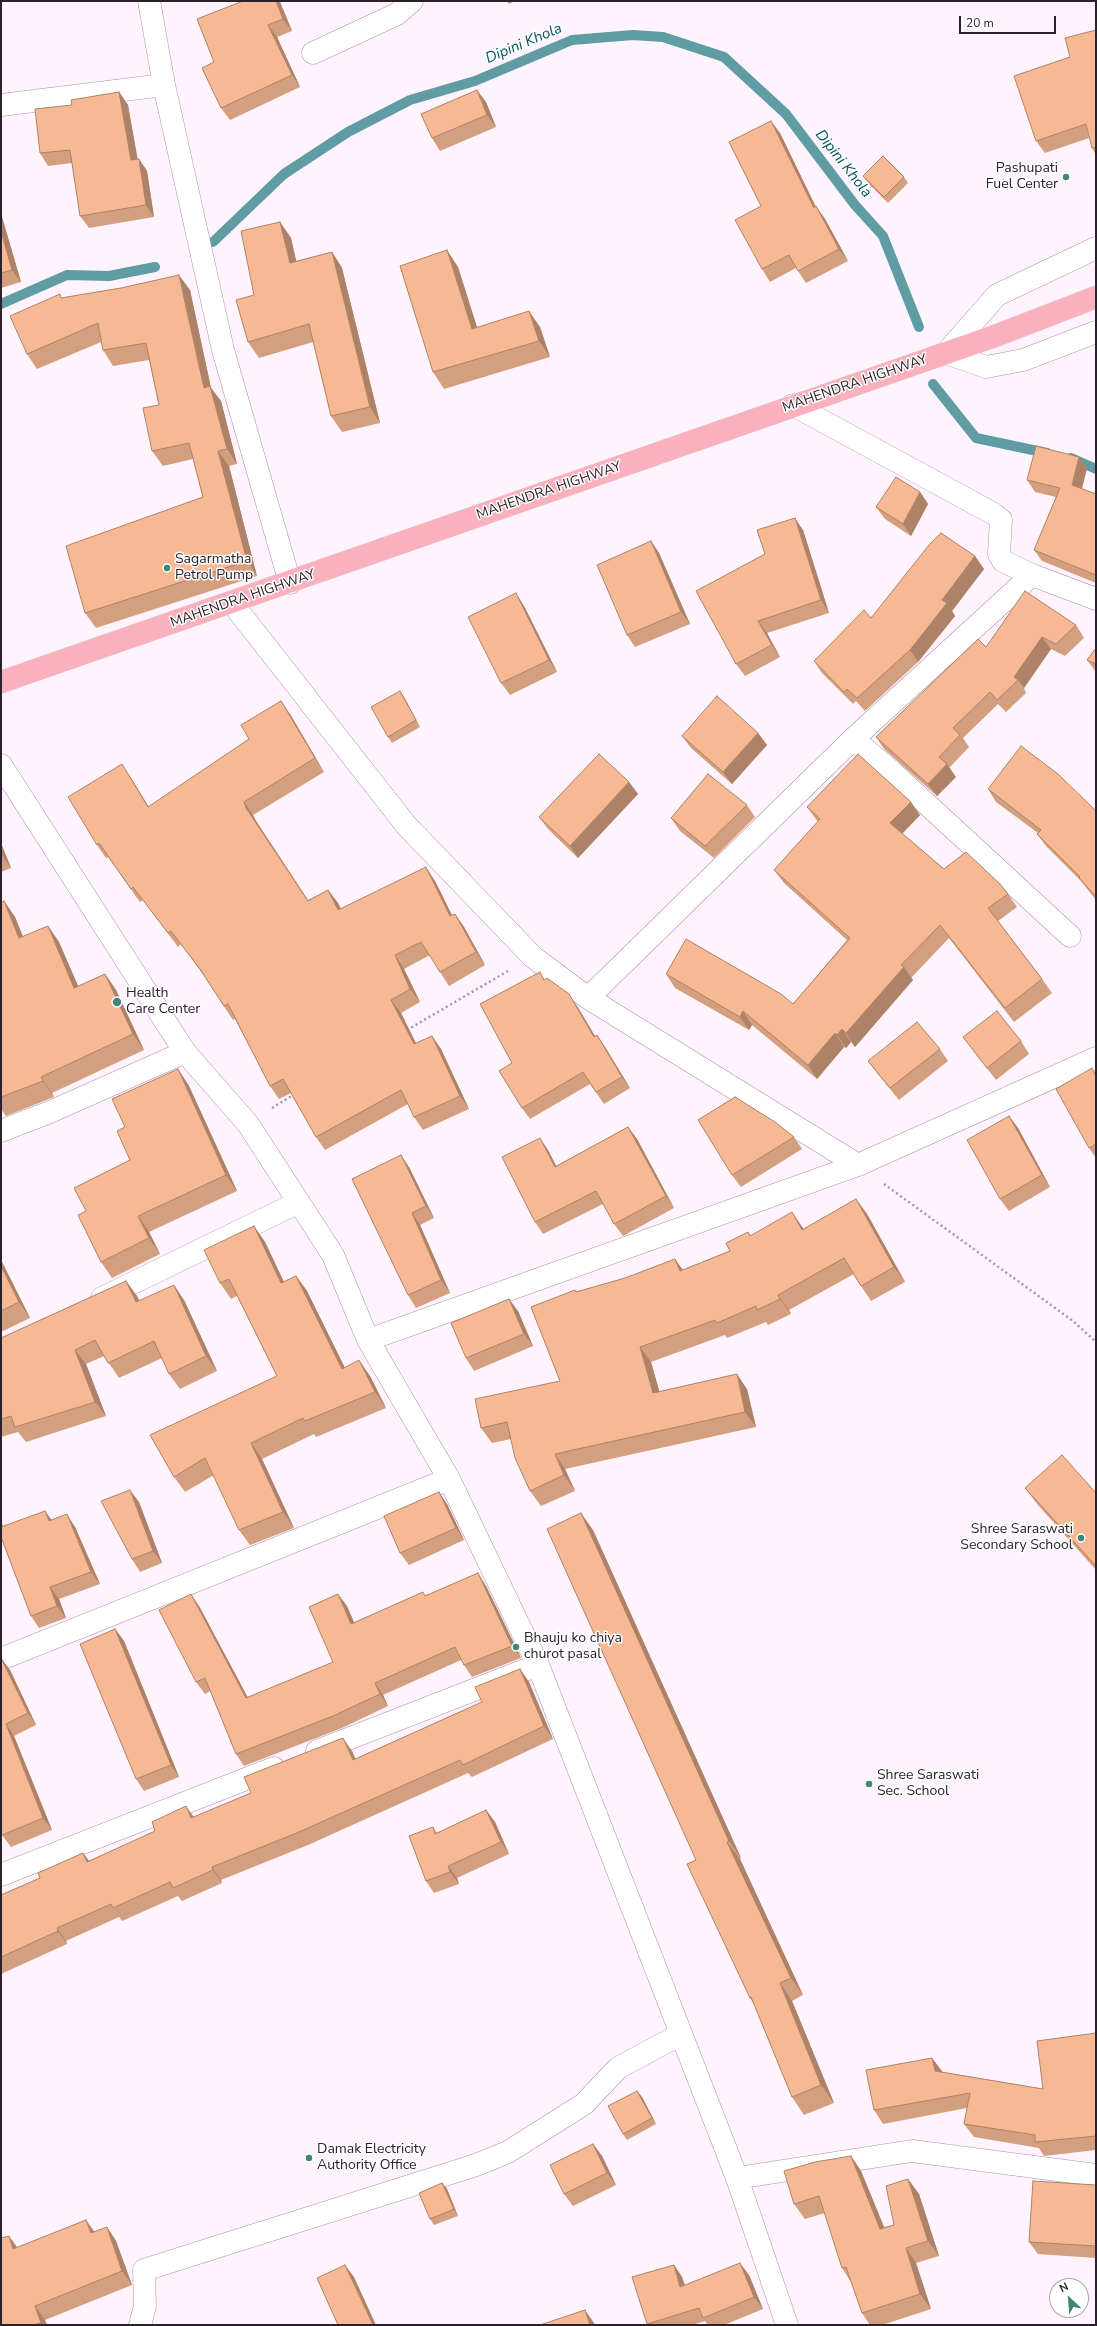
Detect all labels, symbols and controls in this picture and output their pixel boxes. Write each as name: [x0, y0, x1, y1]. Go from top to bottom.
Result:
scale bar: [961, 8, 1058, 34]
text: 20 m: [966, 15, 994, 31]
water label: Dipini Khola: [483, 20, 565, 68]
water label: Dipini Khola: [811, 126, 875, 202]
place label: Pashupati Fuel Center: [986, 161, 1058, 194]
marker: Pashupati Fuel Center: [1061, 172, 1071, 182]
street label: MAHENDRA HIGHWAY: [780, 351, 930, 417]
street label: MAHENDRA HIGHWAY: [474, 458, 624, 524]
place label: Sagarmatha Petrol Pump: [175, 552, 253, 584]
marker: Sagarmatha Petrol Pump: [162, 563, 172, 573]
street label: MAHENDRA HIGHWAY: [168, 566, 318, 632]
place label: Health Care Center: [126, 986, 200, 1018]
marker: Health Care Center: [111, 996, 123, 1008]
place label: Shree Saraswati Secondary School: [960, 1522, 1073, 1554]
marker: Shree Saraswati Secondary School: [1076, 1533, 1086, 1543]
place label: Bhauju ko chiya churot pasal: [524, 1631, 622, 1664]
marker: Bhauju ko chiya churot pasal: [511, 1642, 521, 1652]
place label: Shree Saraswati Sec. School: [877, 1768, 979, 1800]
marker: Shree Saraswati Sec. School: [864, 1779, 874, 1789]
place label: Damak Electricity Authority Office: [317, 2142, 426, 2174]
marker: Damak Electricity Authority Office: [304, 2153, 314, 2163]
north arrow: [1049, 2278, 1089, 2318]
text: N: [1057, 2279, 1071, 2296]

